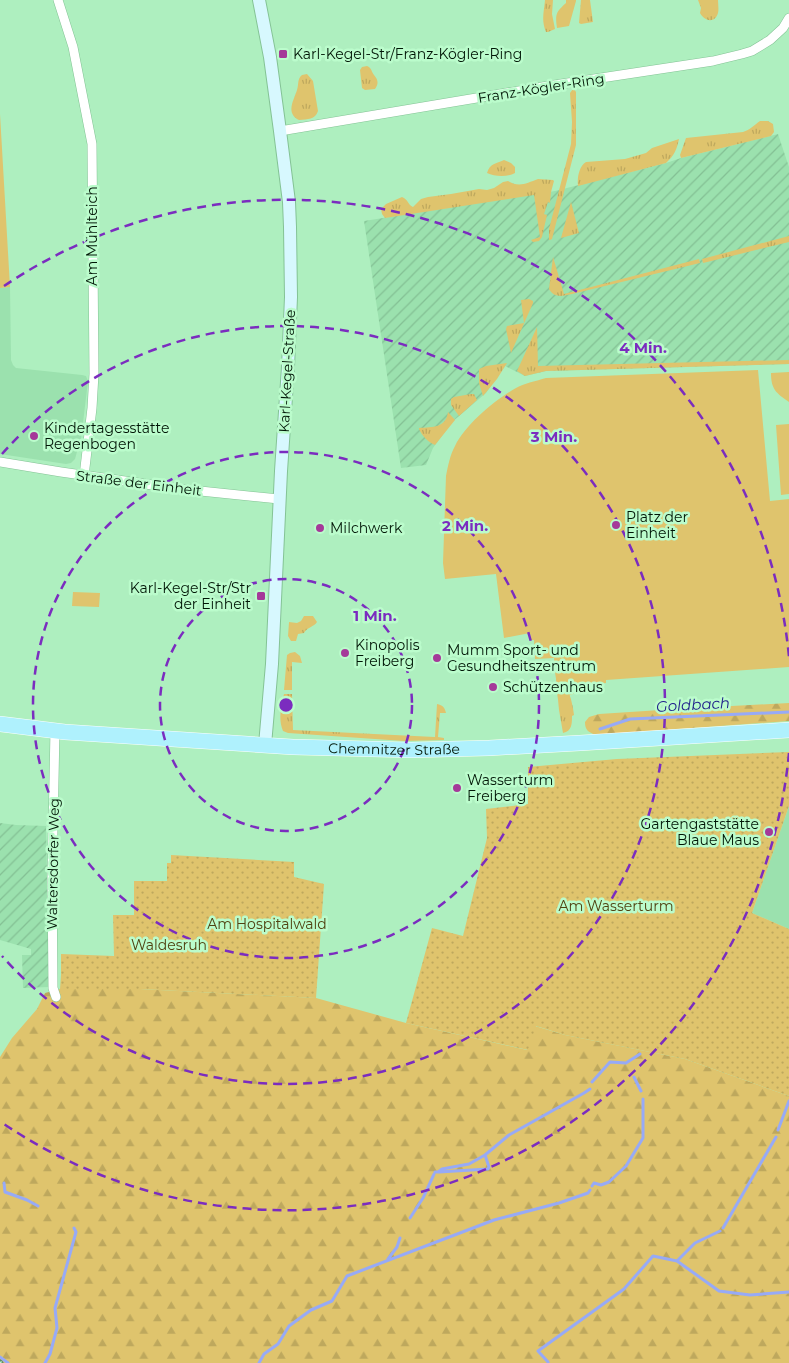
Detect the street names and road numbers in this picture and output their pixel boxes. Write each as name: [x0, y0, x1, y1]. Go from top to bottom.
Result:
street label: Franz-Kögler-Ring: [476, 69, 606, 107]
street label: Am Mühlteich: [83, 186, 101, 286]
street label: Karl-Kegel-Straße: [275, 309, 299, 433]
street label: Straße der Einheit: [75, 466, 203, 500]
street label: Chemnitzer Straße: [328, 739, 460, 759]
street label: Waltersdorfer Weg: [43, 798, 63, 930]

